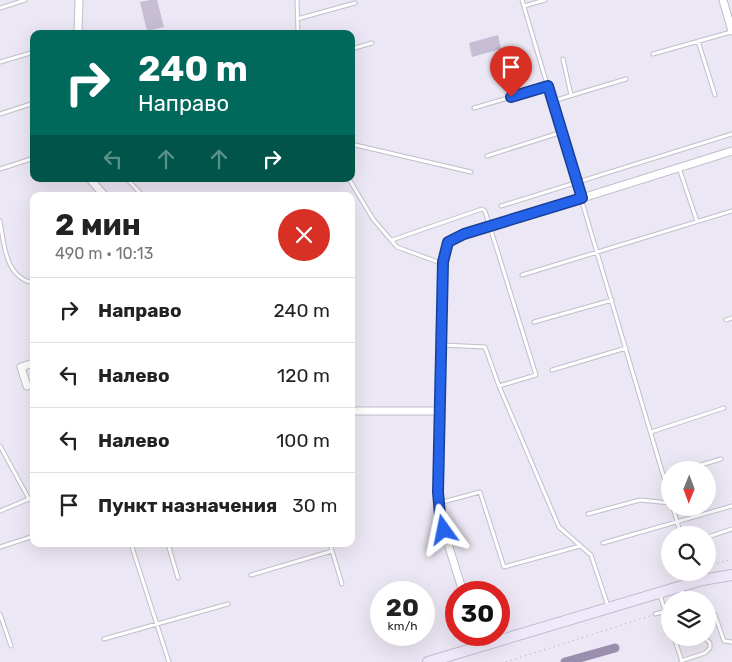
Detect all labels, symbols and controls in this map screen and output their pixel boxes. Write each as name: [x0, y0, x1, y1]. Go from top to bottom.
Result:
pin: [490, 46, 532, 97]
text: 240 m: [138, 48, 248, 90]
icon: right: [55, 50, 120, 115]
icon: arrive: [497, 53, 525, 81]
text: Направо: [138, 90, 229, 117]
icon: left: [99, 145, 127, 173]
icon: ahead: [152, 145, 180, 173]
icon: ahead: [205, 145, 233, 173]
icon: right: [258, 145, 286, 173]
text: 2 мин: [55, 207, 141, 243]
button: close: [278, 209, 330, 261]
text: 490 m · 10:13: [55, 244, 153, 263]
icon: right: [55, 296, 83, 324]
text: Направо: [98, 299, 182, 322]
text: 240 m: [274, 299, 330, 322]
icon: left: [55, 361, 83, 389]
text: Налево: [98, 364, 170, 387]
text: 120 m: [277, 364, 330, 387]
icon: left: [55, 426, 83, 454]
text: Налево: [98, 429, 170, 452]
text: 100 m: [276, 429, 330, 452]
north arrow: [661, 461, 716, 516]
map controls: [661, 461, 716, 646]
icon: arrive: [55, 491, 83, 519]
text: Пункт назначения: [98, 494, 277, 517]
text: 30 m: [292, 494, 337, 517]
position arrow: [417, 503, 469, 555]
button: search: [661, 526, 716, 581]
speed limit sign: 30: [445, 581, 510, 646]
button: layers: [661, 591, 716, 646]
text: 20: [386, 593, 419, 622]
text: km/h: [388, 619, 417, 633]

